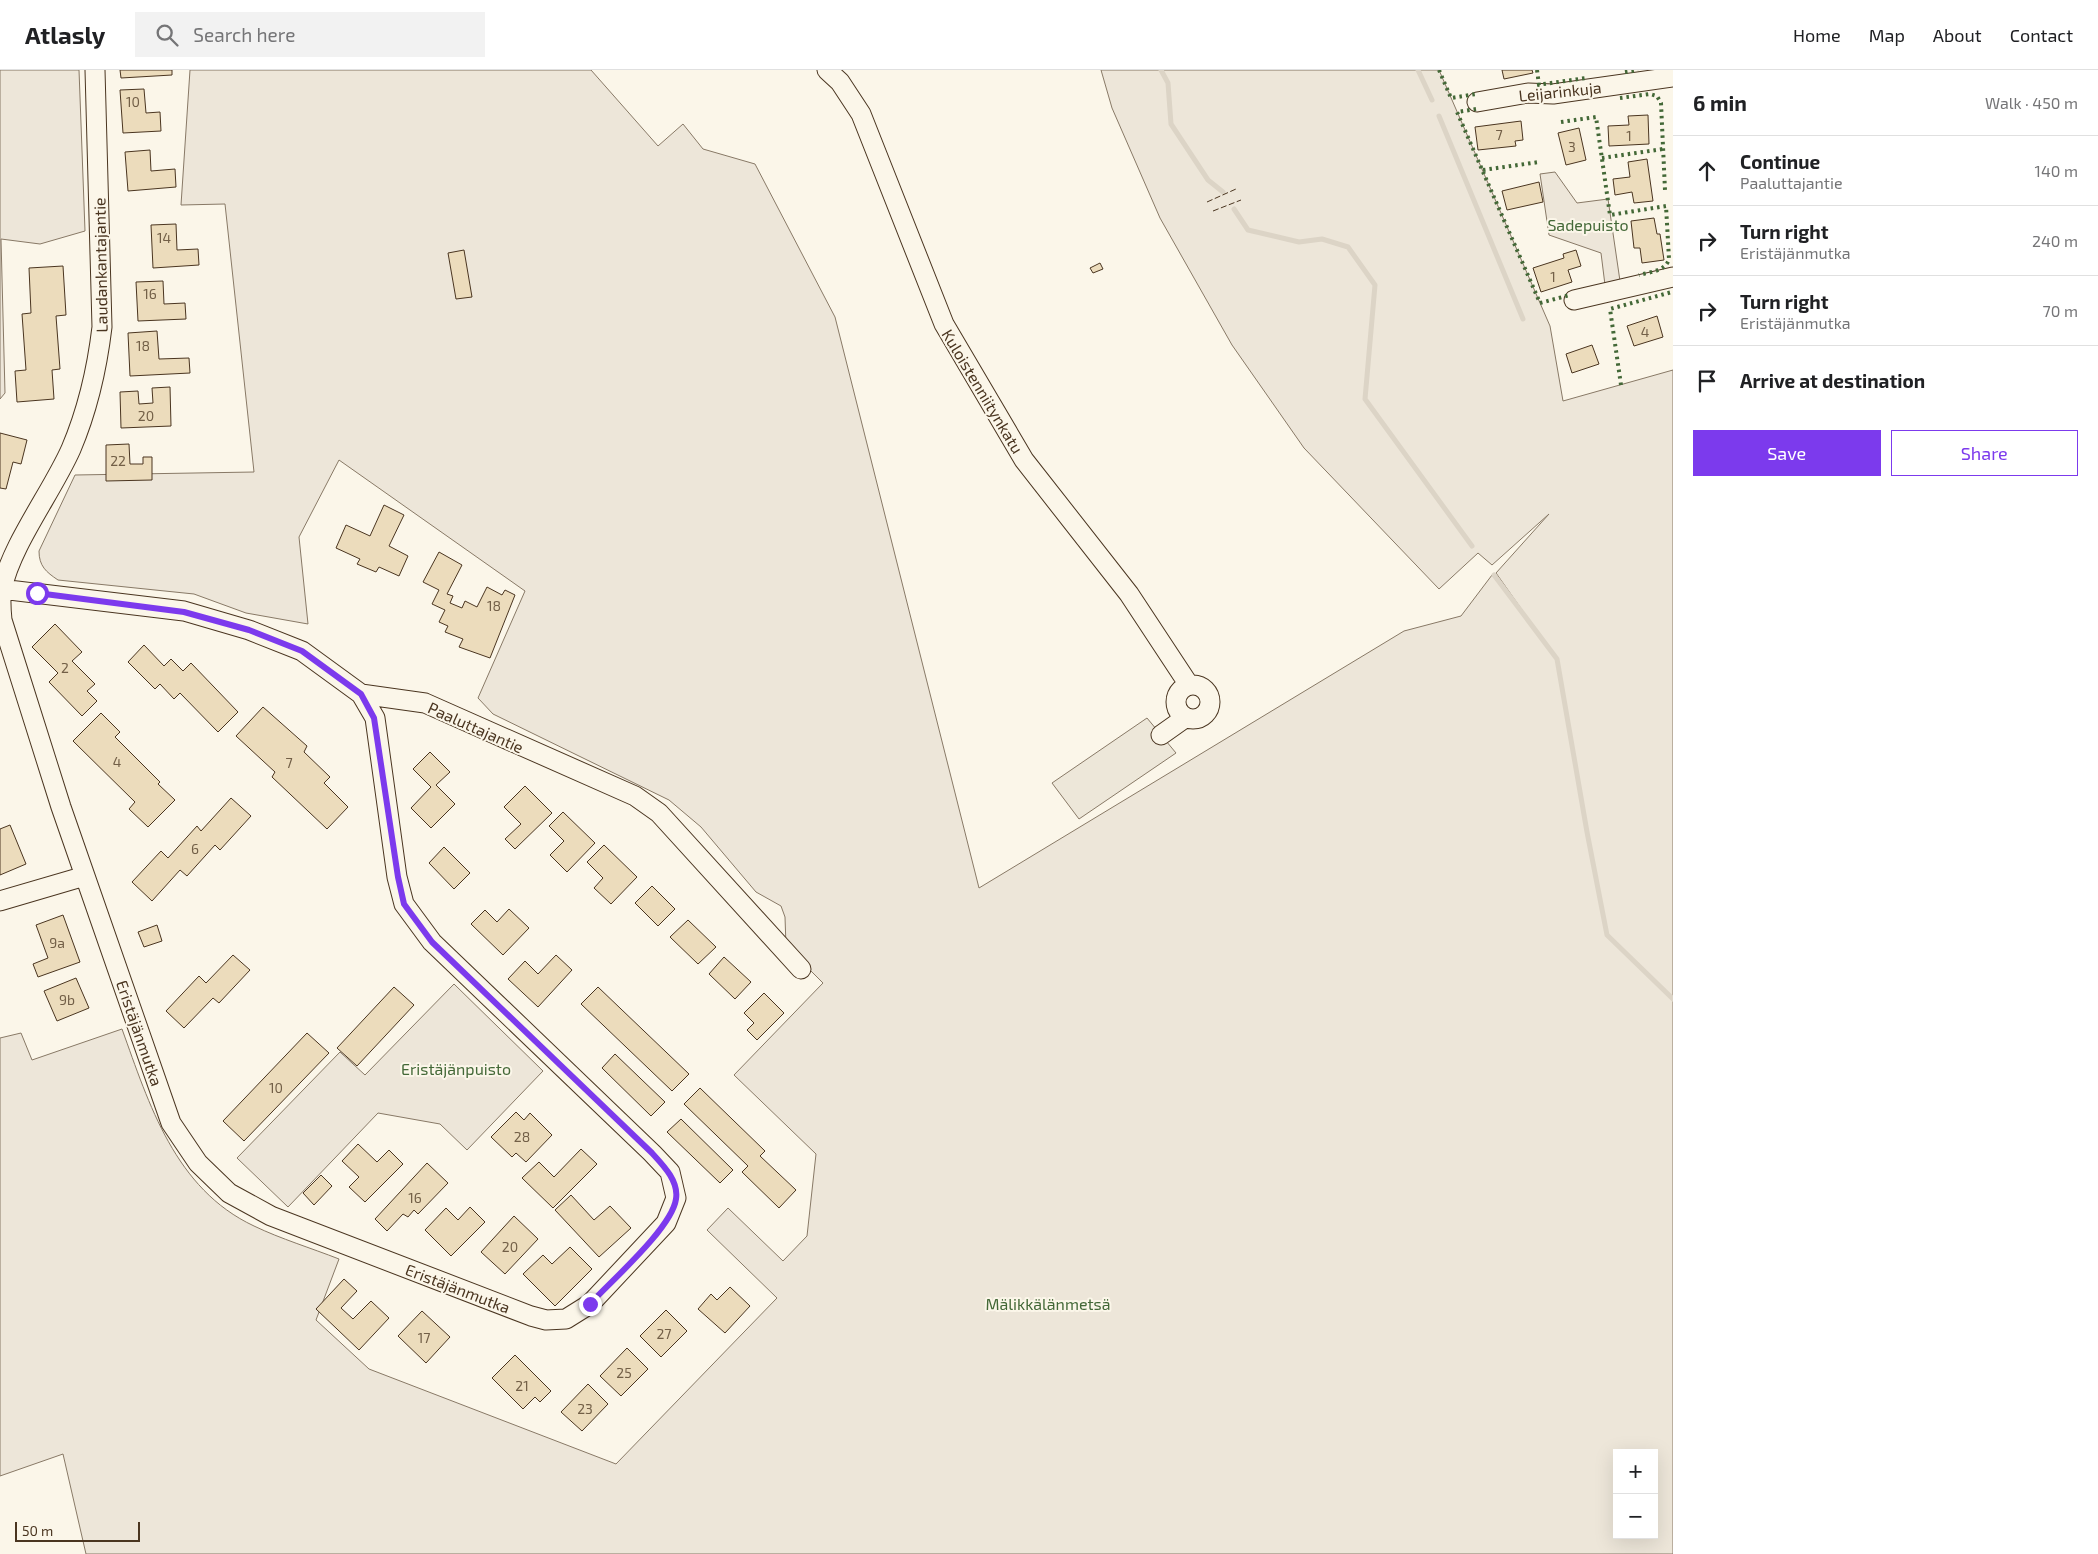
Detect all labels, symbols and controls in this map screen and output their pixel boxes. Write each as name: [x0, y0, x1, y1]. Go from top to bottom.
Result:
search box: [135, 12, 485, 57]
text: Atlasly: [25, 20, 105, 49]
icon: search: [153, 21, 181, 49]
text: Search here: [193, 23, 295, 46]
text: Home: [1793, 24, 1841, 46]
text: Map: [1869, 24, 1905, 46]
text: About: [1933, 24, 1982, 46]
text: Contact: [2010, 24, 2073, 46]
street label: Leijarinkuja: [1518, 77, 1603, 106]
text: 6 min: [1693, 90, 1747, 115]
house number: 10: [126, 93, 140, 110]
text: Walk · 450 m: [1985, 93, 2078, 112]
house number: 7: [1495, 126, 1503, 143]
house number: 1: [1626, 127, 1632, 144]
house number: 3: [1568, 138, 1576, 155]
text: Continue: [1740, 150, 1820, 173]
icon: ahead: [1693, 157, 1721, 185]
text: 140 m: [2035, 161, 2078, 180]
text: Paaluttajantie: [1740, 173, 1843, 192]
street label: Laudankantajantie: [89, 197, 112, 333]
park label: Sadepuisto: [1547, 215, 1629, 234]
text: Turn right: [1740, 220, 1828, 243]
icon: right: [1693, 227, 1721, 255]
house number: 14: [157, 229, 171, 246]
text: 240 m: [2032, 231, 2078, 250]
text: Eristäjänmutka: [1740, 243, 1851, 262]
house number: 1: [1550, 268, 1556, 285]
house number: 16: [143, 285, 157, 302]
text: Turn right: [1740, 290, 1828, 313]
icon: right: [1693, 297, 1721, 325]
text: 70 m: [2043, 301, 2078, 320]
text: Eristäjänmutka: [1740, 313, 1851, 332]
house number: 4: [1641, 323, 1649, 340]
street label: Kuloistenniitynkatu: [938, 325, 1028, 457]
house number: 18: [136, 337, 150, 354]
icon: arrive: [1693, 367, 1721, 395]
text: Arrive at destination: [1740, 369, 1925, 392]
house number: 20: [138, 407, 154, 424]
button: Save: [1693, 430, 1881, 476]
button: Share: [1891, 430, 2078, 476]
house number: 22: [110, 452, 126, 469]
route start: [26, 582, 49, 605]
house number: 18: [487, 597, 501, 614]
house number: 2: [61, 659, 69, 676]
street label: Paaluttajantie: [425, 697, 527, 757]
house number: 4: [113, 753, 121, 770]
house number: 7: [285, 754, 293, 771]
house number: 6: [191, 840, 199, 857]
house number: 9a: [49, 934, 65, 951]
street label: Eristäjänmutka: [112, 978, 167, 1089]
house number: 9b: [59, 991, 75, 1008]
park label: Eristäjänpuisto: [401, 1059, 511, 1079]
house number: 10: [269, 1079, 283, 1096]
house number: 28: [514, 1128, 530, 1145]
house number: 16: [408, 1189, 422, 1206]
house number: 20: [502, 1238, 518, 1255]
street label: Eristäjänmutka: [403, 1259, 513, 1318]
route end: [579, 1293, 602, 1316]
park label: Mälikkälänmetsä: [985, 1294, 1111, 1313]
house number: 27: [656, 1325, 672, 1342]
house number: 17: [418, 1329, 430, 1346]
house number: 25: [616, 1364, 632, 1381]
house number: 21: [515, 1377, 529, 1394]
house number: 23: [577, 1400, 593, 1417]
map controls: [1613, 1449, 1658, 1539]
button: +: [1613, 1449, 1658, 1494]
button: −: [1613, 1494, 1658, 1539]
scale bar: [15, 1519, 140, 1542]
text: 50 m: [22, 1522, 53, 1539]

